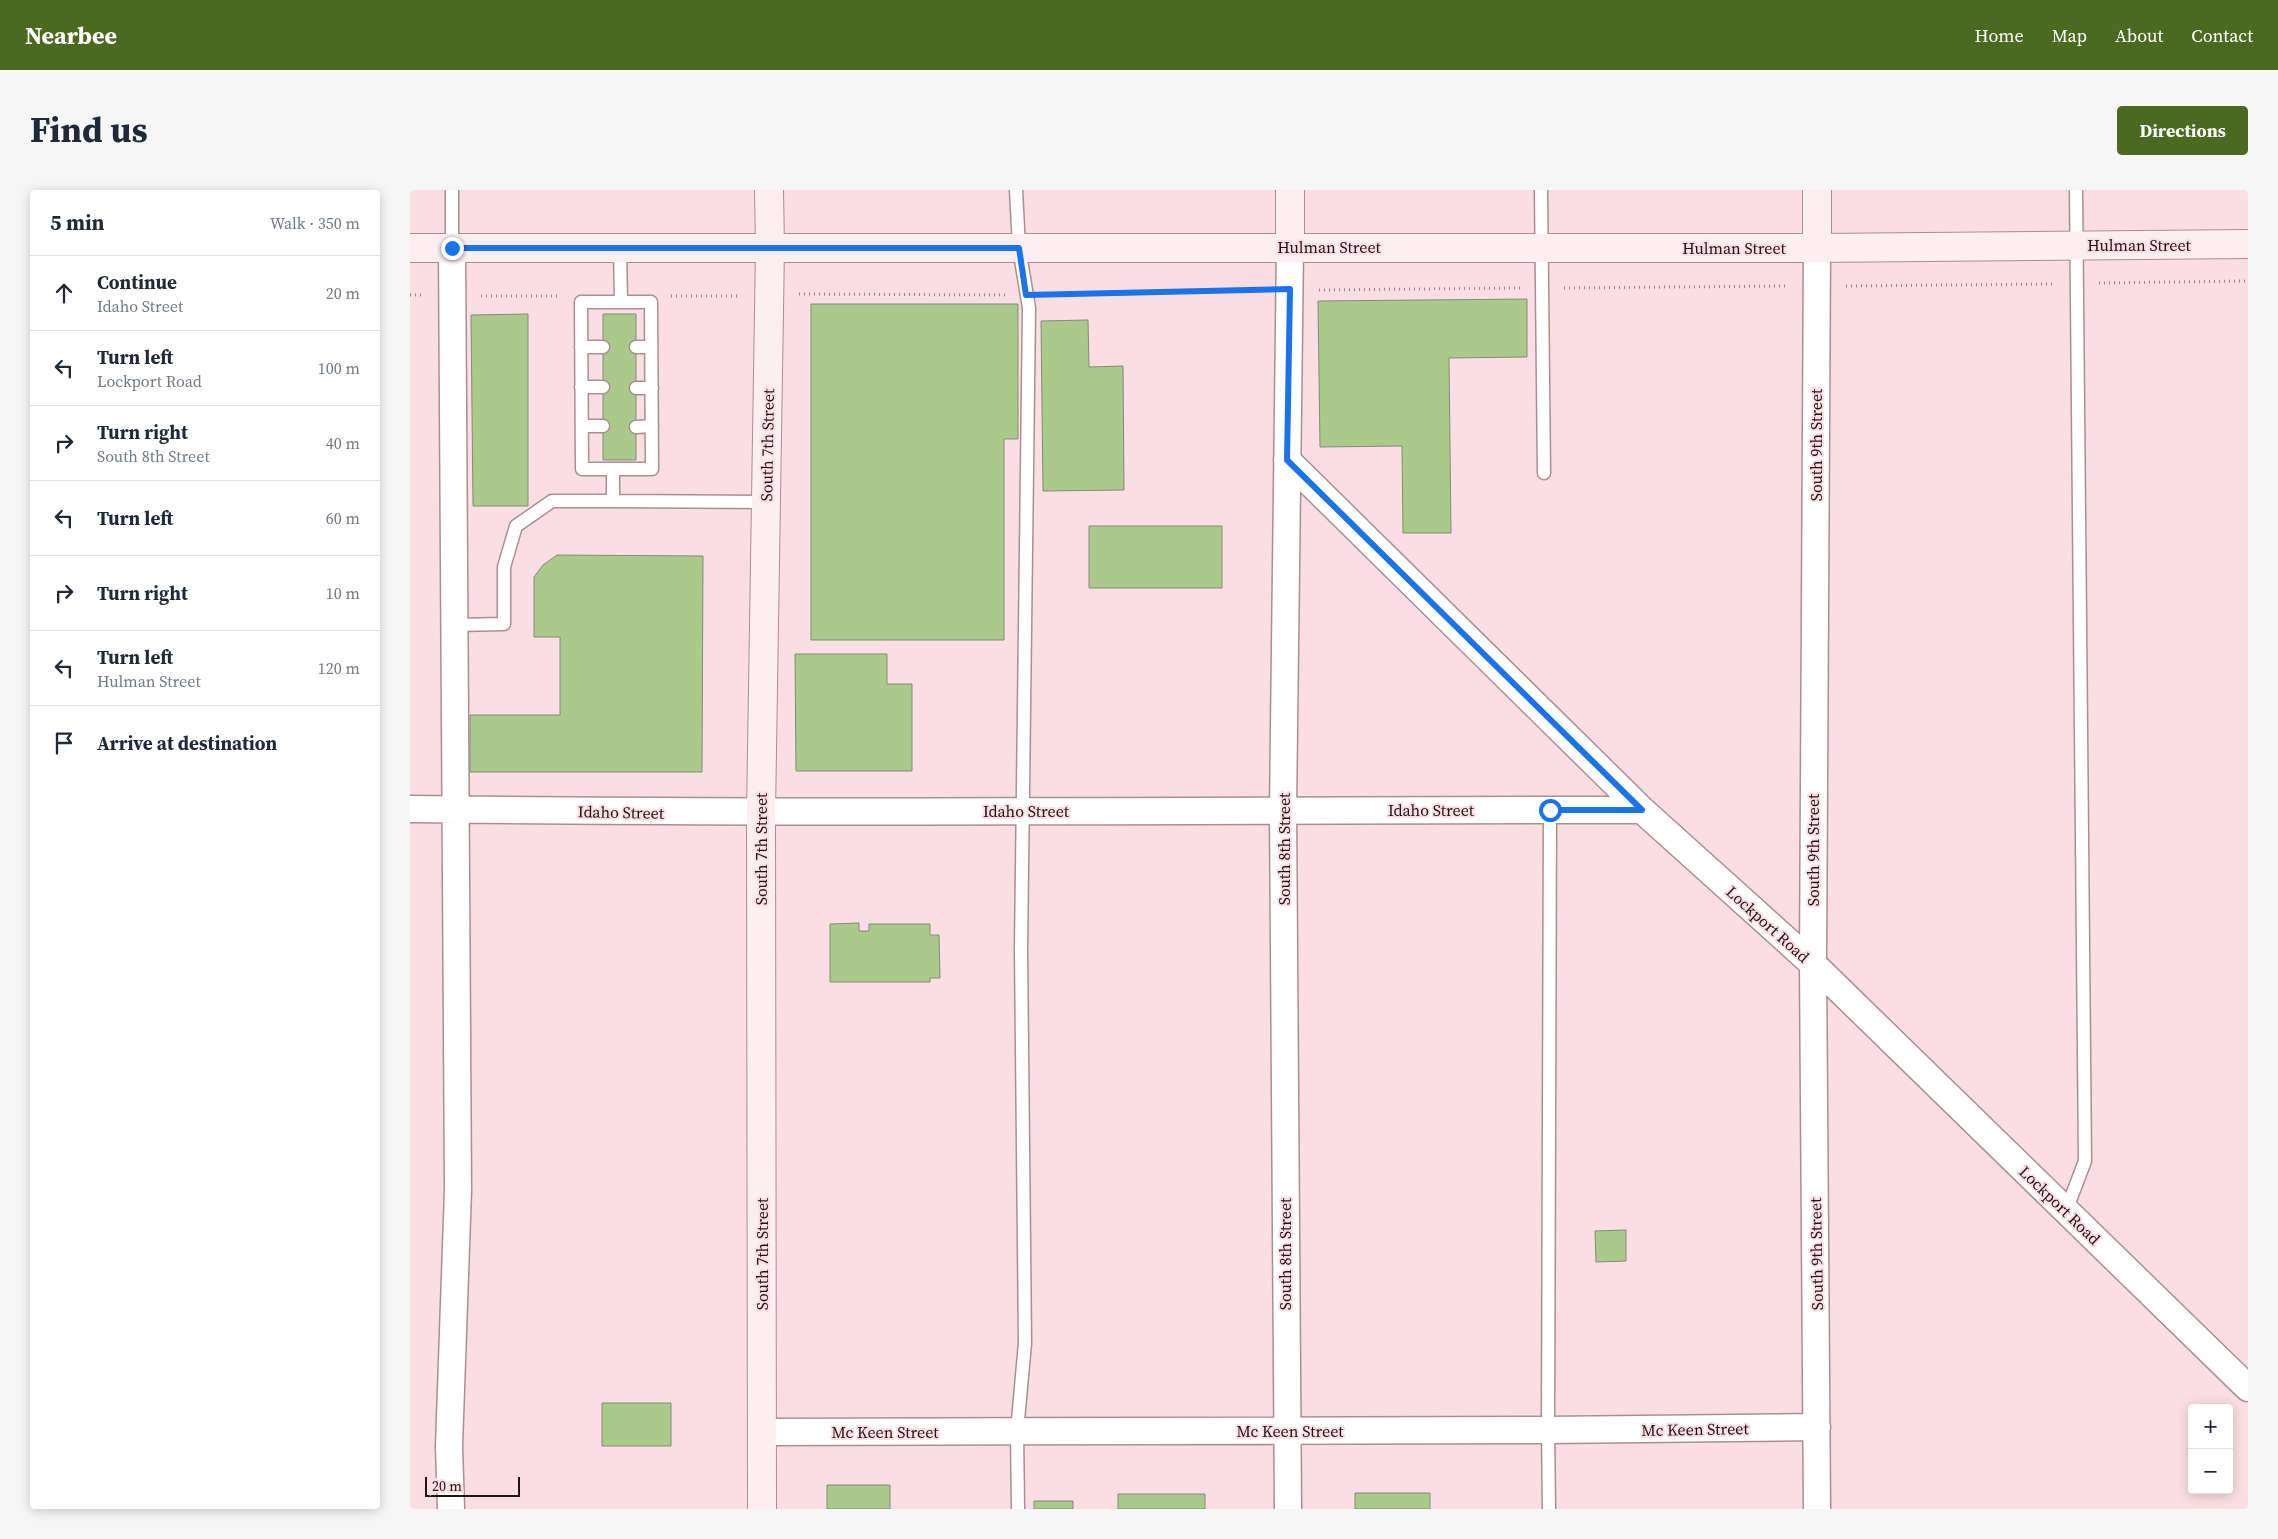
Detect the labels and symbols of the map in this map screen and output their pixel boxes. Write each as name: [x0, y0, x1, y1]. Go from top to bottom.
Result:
street label: Hulman Street: [2087, 234, 2192, 256]
street label: Hulman Street: [1277, 236, 1382, 258]
route end: [441, 237, 464, 260]
street label: Hulman Street: [1682, 237, 1787, 259]
street label: South 7th Street: [755, 388, 779, 501]
street label: South 9th Street: [1805, 388, 1827, 501]
street label: South 7th Street: [750, 792, 772, 905]
street label: South 8th Street: [1273, 792, 1295, 905]
street label: South 9th Street: [1802, 793, 1824, 906]
street label: Idaho Street: [1388, 799, 1475, 821]
route start: [1539, 799, 1562, 822]
street label: Idaho Street: [578, 800, 665, 824]
street label: Idaho Street: [983, 800, 1070, 822]
street label: Lockport Road: [1722, 881, 1814, 967]
street label: Lockport Road: [2015, 1161, 2105, 1249]
street label: South 7th Street: [751, 1197, 773, 1310]
street label: South 8th Street: [1274, 1197, 1296, 1310]
street label: South 9th Street: [1804, 1197, 1828, 1310]
street label: Mc Keen Street: [1641, 1417, 1750, 1441]
street label: Mc Keen Street: [1236, 1420, 1344, 1442]
street label: Mc Keen Street: [831, 1421, 939, 1443]
scale bar: [425, 1474, 520, 1497]

